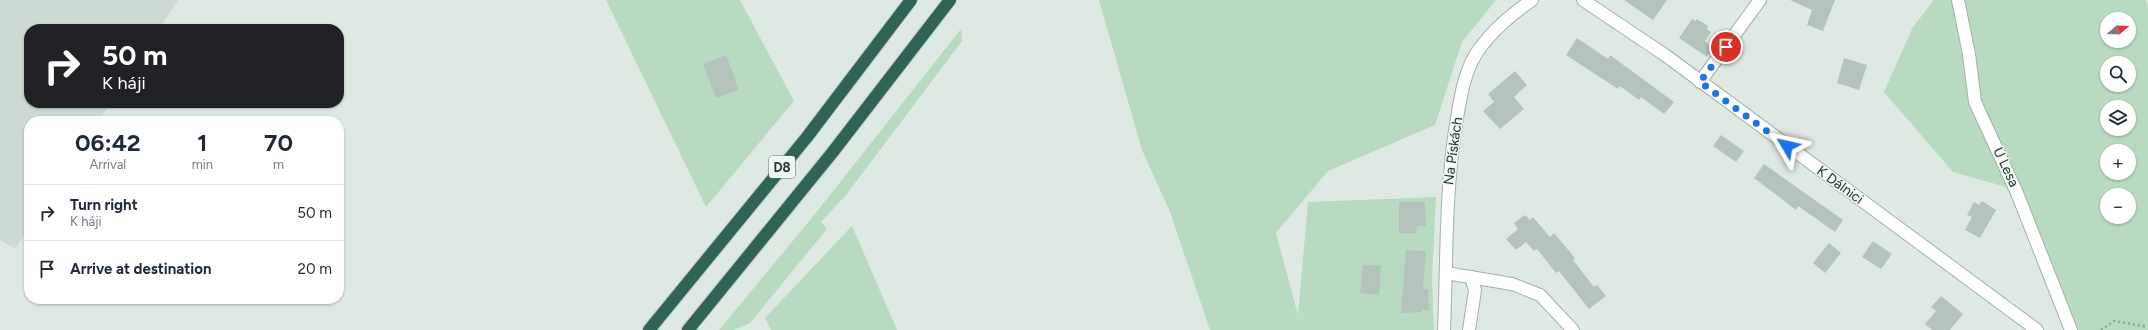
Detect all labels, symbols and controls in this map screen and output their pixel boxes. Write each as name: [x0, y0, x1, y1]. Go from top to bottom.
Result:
north arrow: [2100, 12, 2136, 48]
map controls: [2100, 12, 2136, 224]
pin: [1709, 30, 1743, 64]
icon: arrive: [1715, 36, 1737, 58]
text: 50 m: [102, 38, 168, 72]
icon: right: [36, 40, 88, 92]
button: search: [2100, 56, 2136, 92]
text: K háji: [102, 72, 146, 94]
button: layers: [2100, 100, 2136, 136]
street label: Na Pískách: [1440, 116, 1466, 186]
position arrow: [1766, 125, 1808, 167]
text: 06:42: [75, 128, 141, 157]
text: 1: [197, 128, 208, 157]
text: 70: [264, 128, 293, 157]
street label: U Lesa: [1989, 144, 2023, 190]
button: +: [2100, 144, 2136, 180]
road number: D8: [769, 156, 795, 178]
text: Arrival: [90, 157, 126, 172]
text: min: [192, 157, 213, 172]
text: m: [273, 157, 284, 172]
street label: K Dálnici: [1813, 162, 1867, 208]
button: −: [2100, 188, 2136, 224]
text: Turn right: [70, 196, 138, 214]
icon: right: [36, 202, 58, 224]
text: 50 m: [297, 204, 332, 222]
text: K háji: [70, 214, 102, 229]
icon: arrive: [36, 258, 58, 280]
text: Arrive at destination: [70, 260, 211, 278]
text: 20 m: [298, 260, 332, 278]

